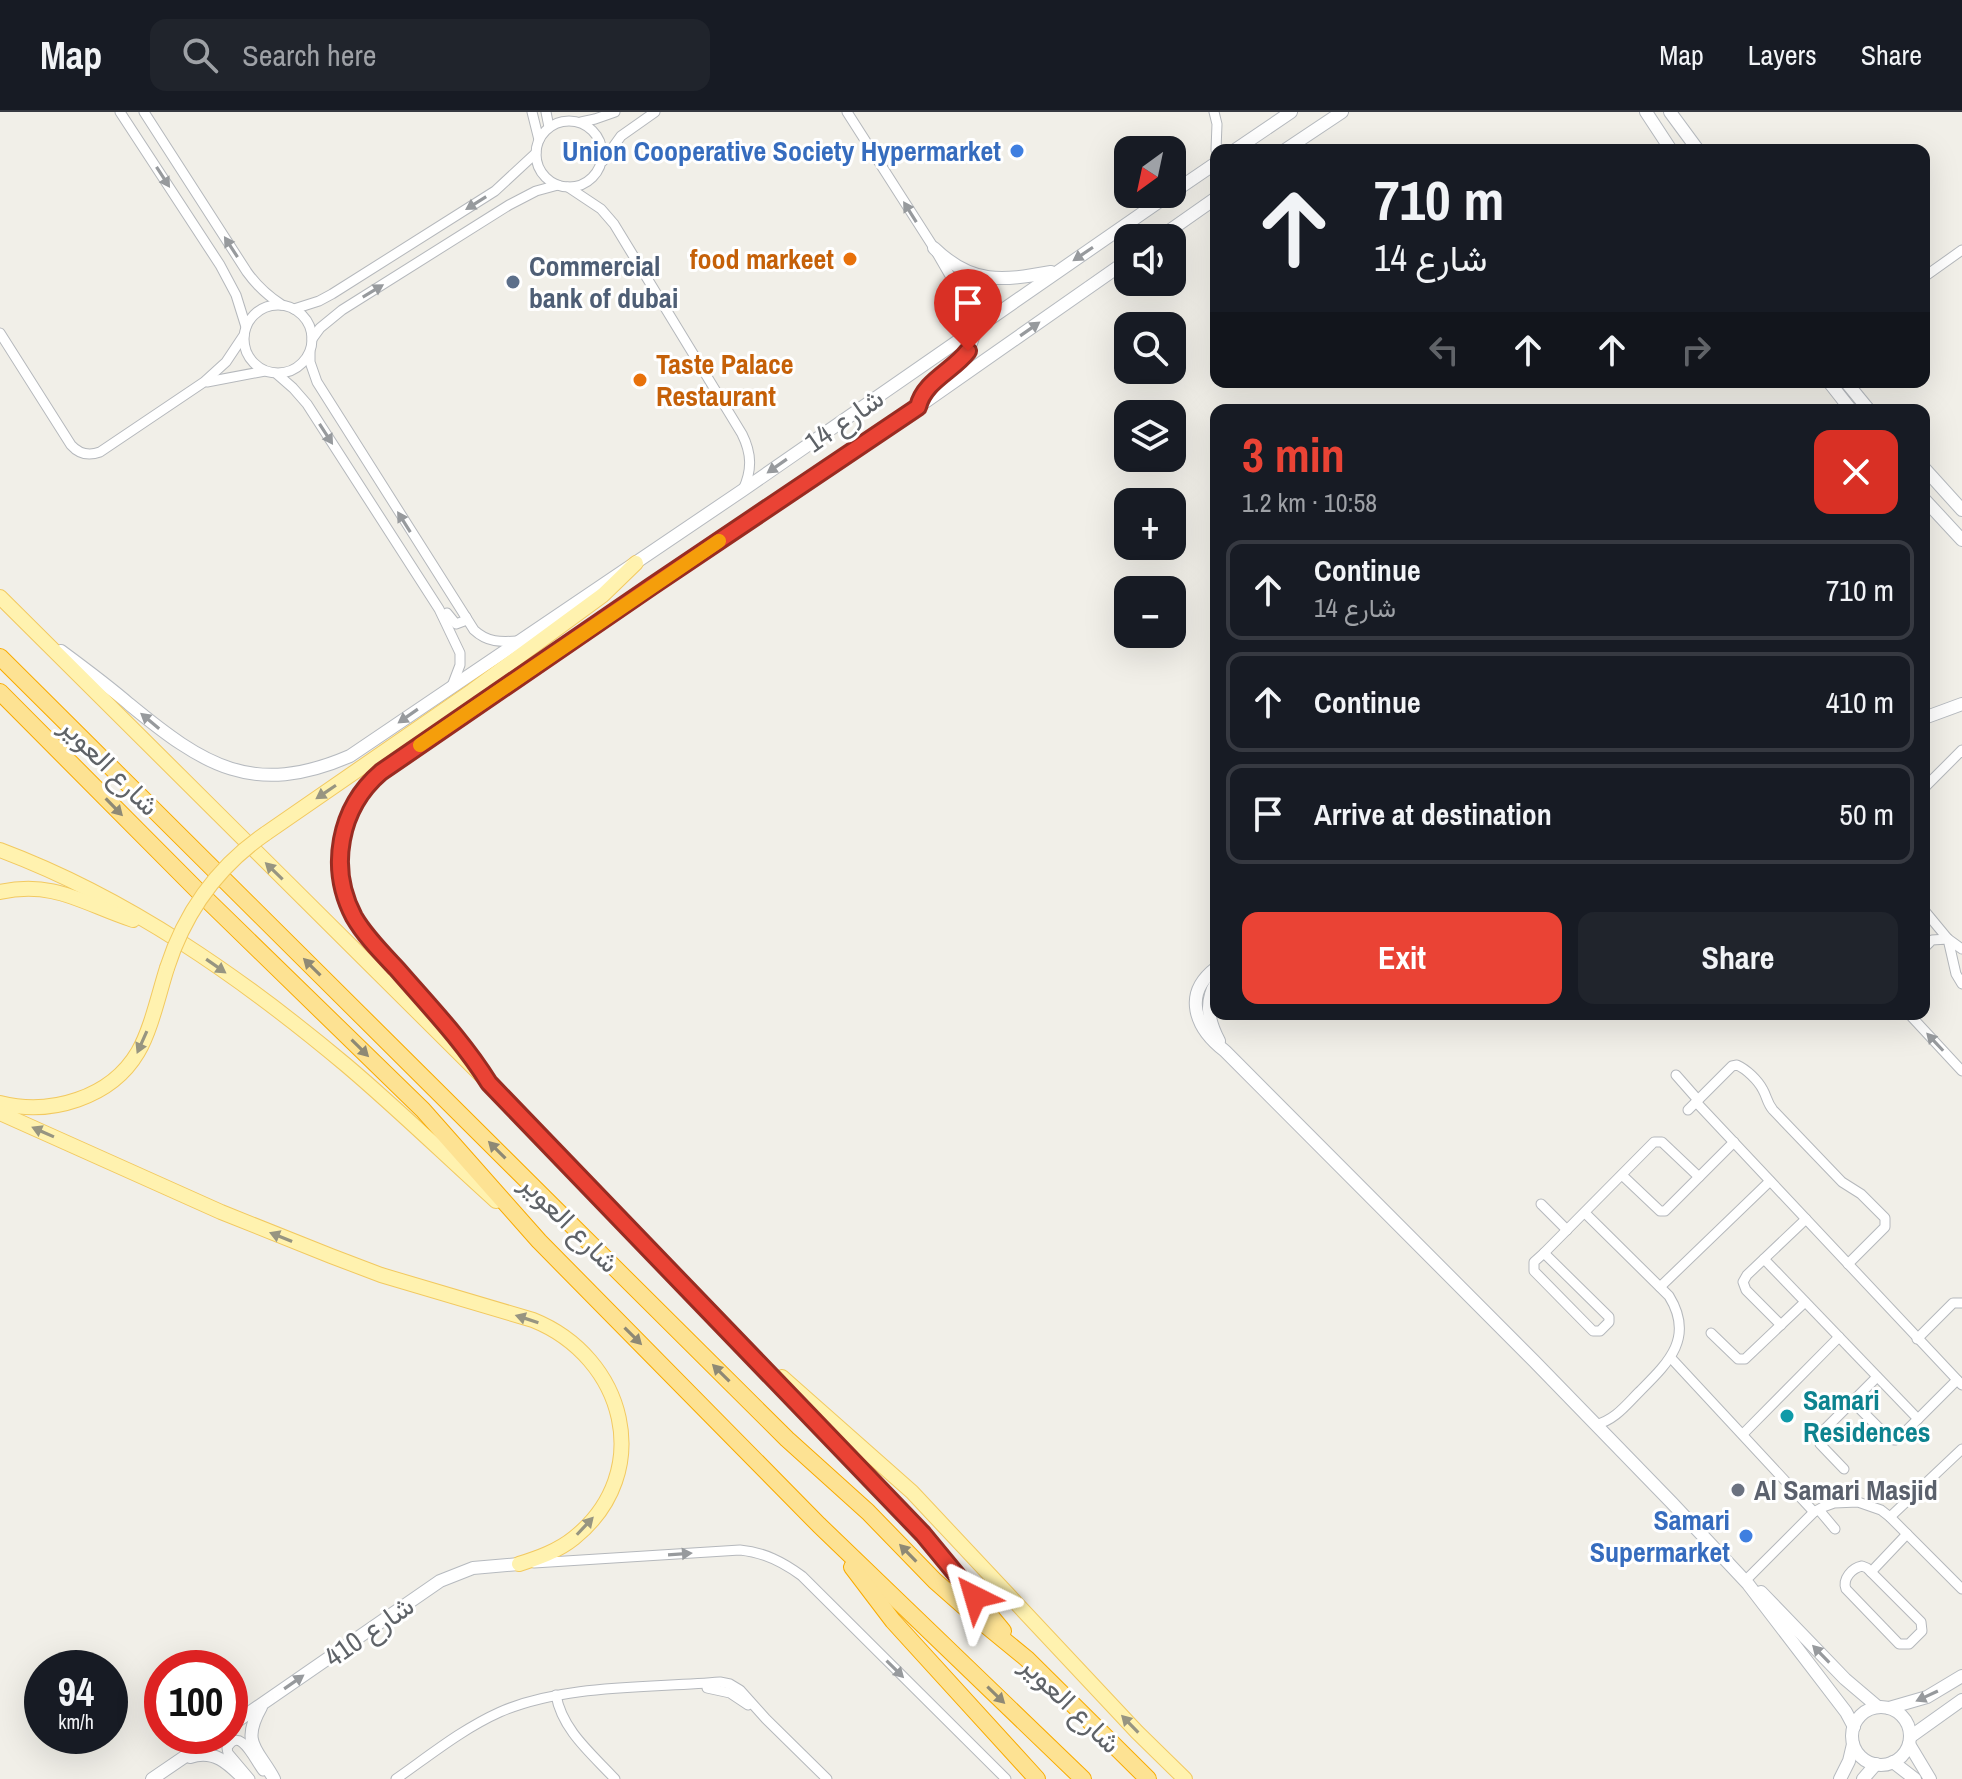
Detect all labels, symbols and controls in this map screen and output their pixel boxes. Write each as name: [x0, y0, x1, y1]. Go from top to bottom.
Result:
search box: [150, 19, 710, 91]
text: Map: [40, 30, 102, 81]
icon: search: [178, 33, 222, 77]
text: Search here: [242, 35, 376, 75]
text: Map: [1659, 36, 1704, 74]
text: Layers: [1748, 36, 1817, 74]
text: Share: [1861, 36, 1922, 74]
place label: Union Cooperative Society Hypermarket: [562, 132, 1001, 170]
north arrow: [1114, 136, 1186, 208]
map controls: [1114, 136, 1186, 648]
marker: Union Cooperative Society Hypermarket: [1008, 142, 1026, 160]
text: 710 m: [1374, 162, 1504, 237]
one-way arrow: [155, 166, 170, 188]
icon: ahead: [1242, 176, 1346, 280]
one-way arrow: [465, 196, 487, 210]
one-way arrow: [903, 201, 917, 223]
button: sound: [1114, 224, 1186, 296]
text: شارع 14: [1374, 234, 1487, 282]
one-way arrow: [224, 237, 239, 258]
place label: food markeet: [690, 240, 834, 278]
one-way arrow: [1072, 246, 1093, 261]
place label: Commercial bank of dubai: [529, 247, 678, 317]
marker: food markeet: [841, 250, 859, 268]
pin: [934, 269, 1002, 351]
marker: Commercial bank of dubai: [504, 273, 522, 291]
icon: arrive: [946, 281, 990, 325]
one-way arrow: [362, 284, 384, 298]
button: search: [1114, 312, 1186, 384]
one-way arrow: [1019, 321, 1041, 337]
icon: left: [1422, 328, 1466, 372]
icon: ahead: [1506, 328, 1550, 372]
icon: ahead: [1590, 328, 1634, 372]
icon: right: [1674, 328, 1718, 372]
place label: Taste Palace Restaurant: [656, 345, 793, 415]
marker: Taste Palace Restaurant: [631, 371, 649, 389]
street label: شارع 14: [797, 379, 891, 461]
button: layers: [1114, 400, 1186, 472]
text: 3 min: [1242, 422, 1345, 487]
one-way arrow: [319, 423, 333, 445]
button: close: [1814, 430, 1898, 514]
one-way arrow: [767, 458, 788, 473]
text: 1.2 km · 10:58: [1242, 485, 1377, 520]
button: +: [1114, 488, 1186, 560]
one-way arrow: [398, 511, 412, 533]
text: Continue: [1314, 550, 1421, 590]
icon: ahead: [1246, 568, 1290, 612]
text: 710 m: [1826, 570, 1894, 610]
button: −: [1114, 576, 1186, 648]
text: شارع 14: [1314, 590, 1396, 625]
icon: ahead: [1246, 680, 1290, 724]
text: Continue: [1314, 682, 1421, 722]
text: 410 m: [1826, 682, 1894, 722]
street label: شارع العوير: [51, 707, 168, 824]
one-way arrow: [398, 708, 419, 723]
one-way arrow: [140, 713, 160, 730]
one-way arrow: [315, 784, 336, 799]
icon: arrive: [1246, 792, 1290, 836]
text: Arrive at destination: [1314, 794, 1552, 834]
text: 50 m: [1839, 794, 1894, 834]
one-way arrow: [105, 797, 123, 816]
one-way arrow: [265, 862, 284, 881]
button: Exit: [1242, 912, 1562, 1004]
button: Share: [1578, 912, 1898, 1004]
one-way arrow: [205, 958, 226, 973]
one-way arrow: [303, 958, 322, 976]
one-way arrow: [135, 1030, 148, 1054]
one-way arrow: [1927, 1033, 1945, 1052]
one-way arrow: [350, 1038, 369, 1057]
one-way arrow: [31, 1125, 55, 1138]
one-way arrow: [488, 1141, 507, 1160]
street label: شارع العوير: [511, 1164, 628, 1281]
one-way arrow: [269, 1230, 293, 1243]
one-way arrow: [515, 1312, 539, 1325]
one-way arrow: [623, 1326, 642, 1345]
one-way arrow: [712, 1364, 731, 1383]
place label: Samari Residences: [1803, 1381, 1931, 1451]
marker: Samari Residences: [1778, 1407, 1796, 1425]
place label: Al Samari Masjid: [1754, 1471, 1938, 1509]
marker: Al Samari Masjid: [1729, 1481, 1747, 1499]
place label: Samari Supermarket: [1590, 1501, 1730, 1571]
one-way arrow: [576, 1517, 594, 1536]
marker: Samari Supermarket: [1737, 1527, 1755, 1545]
one-way arrow: [899, 1544, 918, 1563]
one-way arrow: [668, 1547, 693, 1560]
position arrow: [933, 1555, 1017, 1639]
street label: شارع 410: [317, 1586, 421, 1676]
one-way arrow: [1813, 1645, 1831, 1664]
street label: شارع العوير: [1012, 1646, 1130, 1762]
speed limit sign: 100: [144, 1650, 248, 1754]
one-way arrow: [885, 1659, 904, 1678]
text: 94: [58, 1665, 94, 1718]
one-way arrow: [284, 1675, 305, 1690]
one-way arrow: [987, 1686, 1006, 1704]
one-way arrow: [1915, 1689, 1939, 1703]
text: km/h: [58, 1708, 94, 1735]
one-way arrow: [1121, 1715, 1139, 1734]

